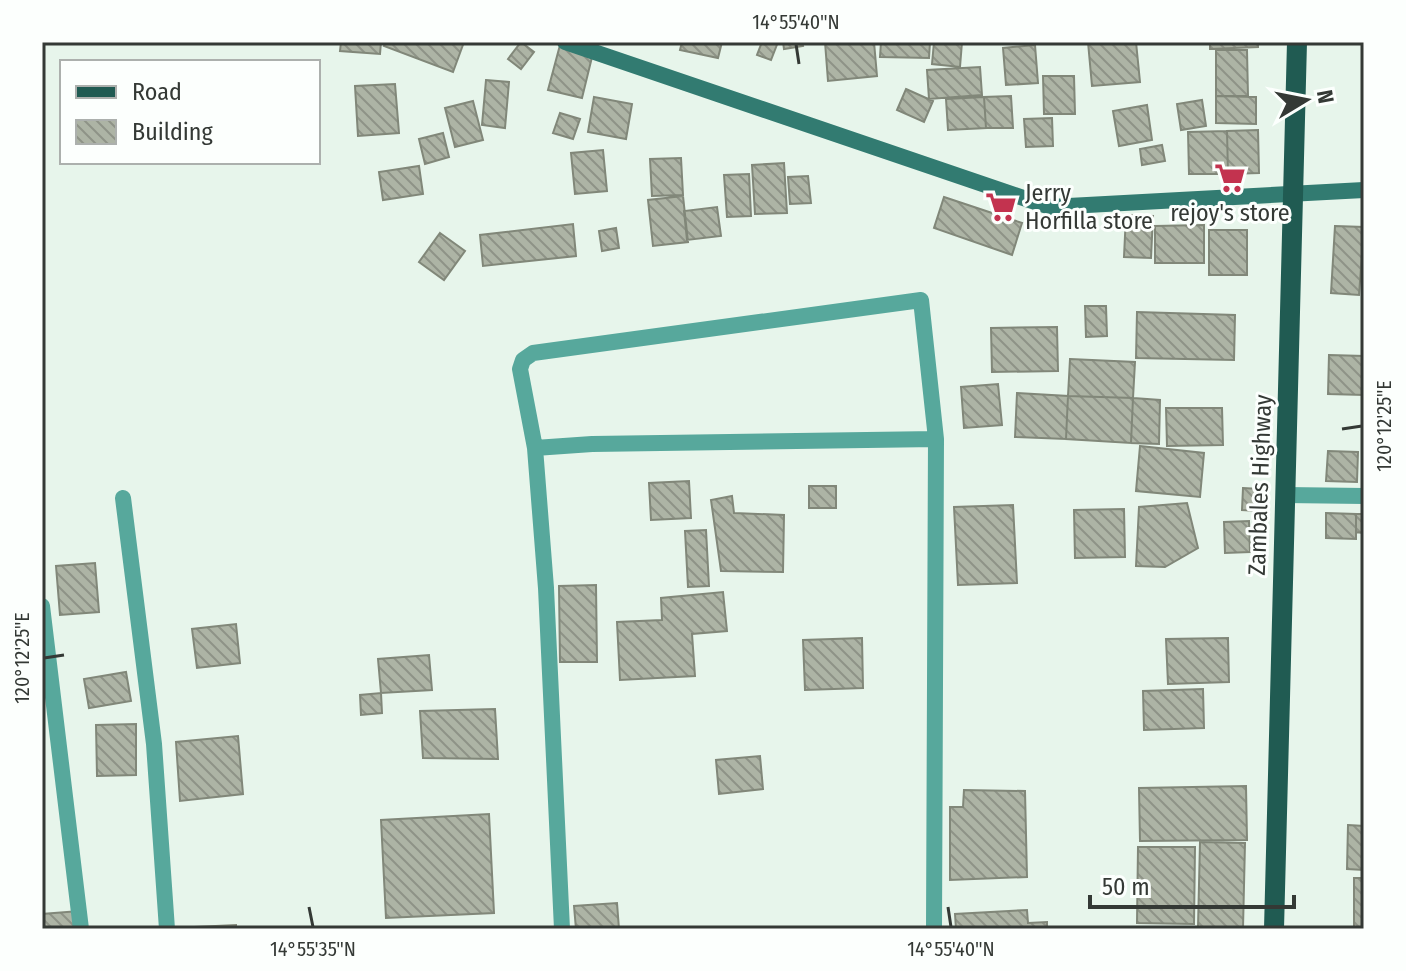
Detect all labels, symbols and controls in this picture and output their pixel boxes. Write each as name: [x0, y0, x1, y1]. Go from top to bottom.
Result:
text: 14°55'40"N: [752, 10, 840, 34]
legend: [60, 60, 320, 164]
north arrow: [1266, 60, 1346, 140]
text: Road: [132, 78, 182, 106]
text: N: [1311, 88, 1340, 105]
text: Building: [132, 118, 214, 146]
supermarket icon: rejoy's store: [1213, 161, 1247, 195]
place label: Jerry Horfilla store: [1025, 179, 1153, 235]
supermarket icon: Jerry Horfilla store: [984, 190, 1018, 224]
place label: rejoy's store: [1170, 199, 1290, 227]
text: 120°12'25"E: [1372, 380, 1396, 472]
street label: Zambales Highway: [1243, 394, 1277, 576]
text: 120°12'25"E: [10, 612, 34, 704]
scale bar: [1090, 859, 1294, 909]
text: 50 m: [1102, 873, 1150, 901]
text: 14°55'35"N: [270, 937, 356, 961]
text: 14°55'40"N: [907, 937, 995, 961]

